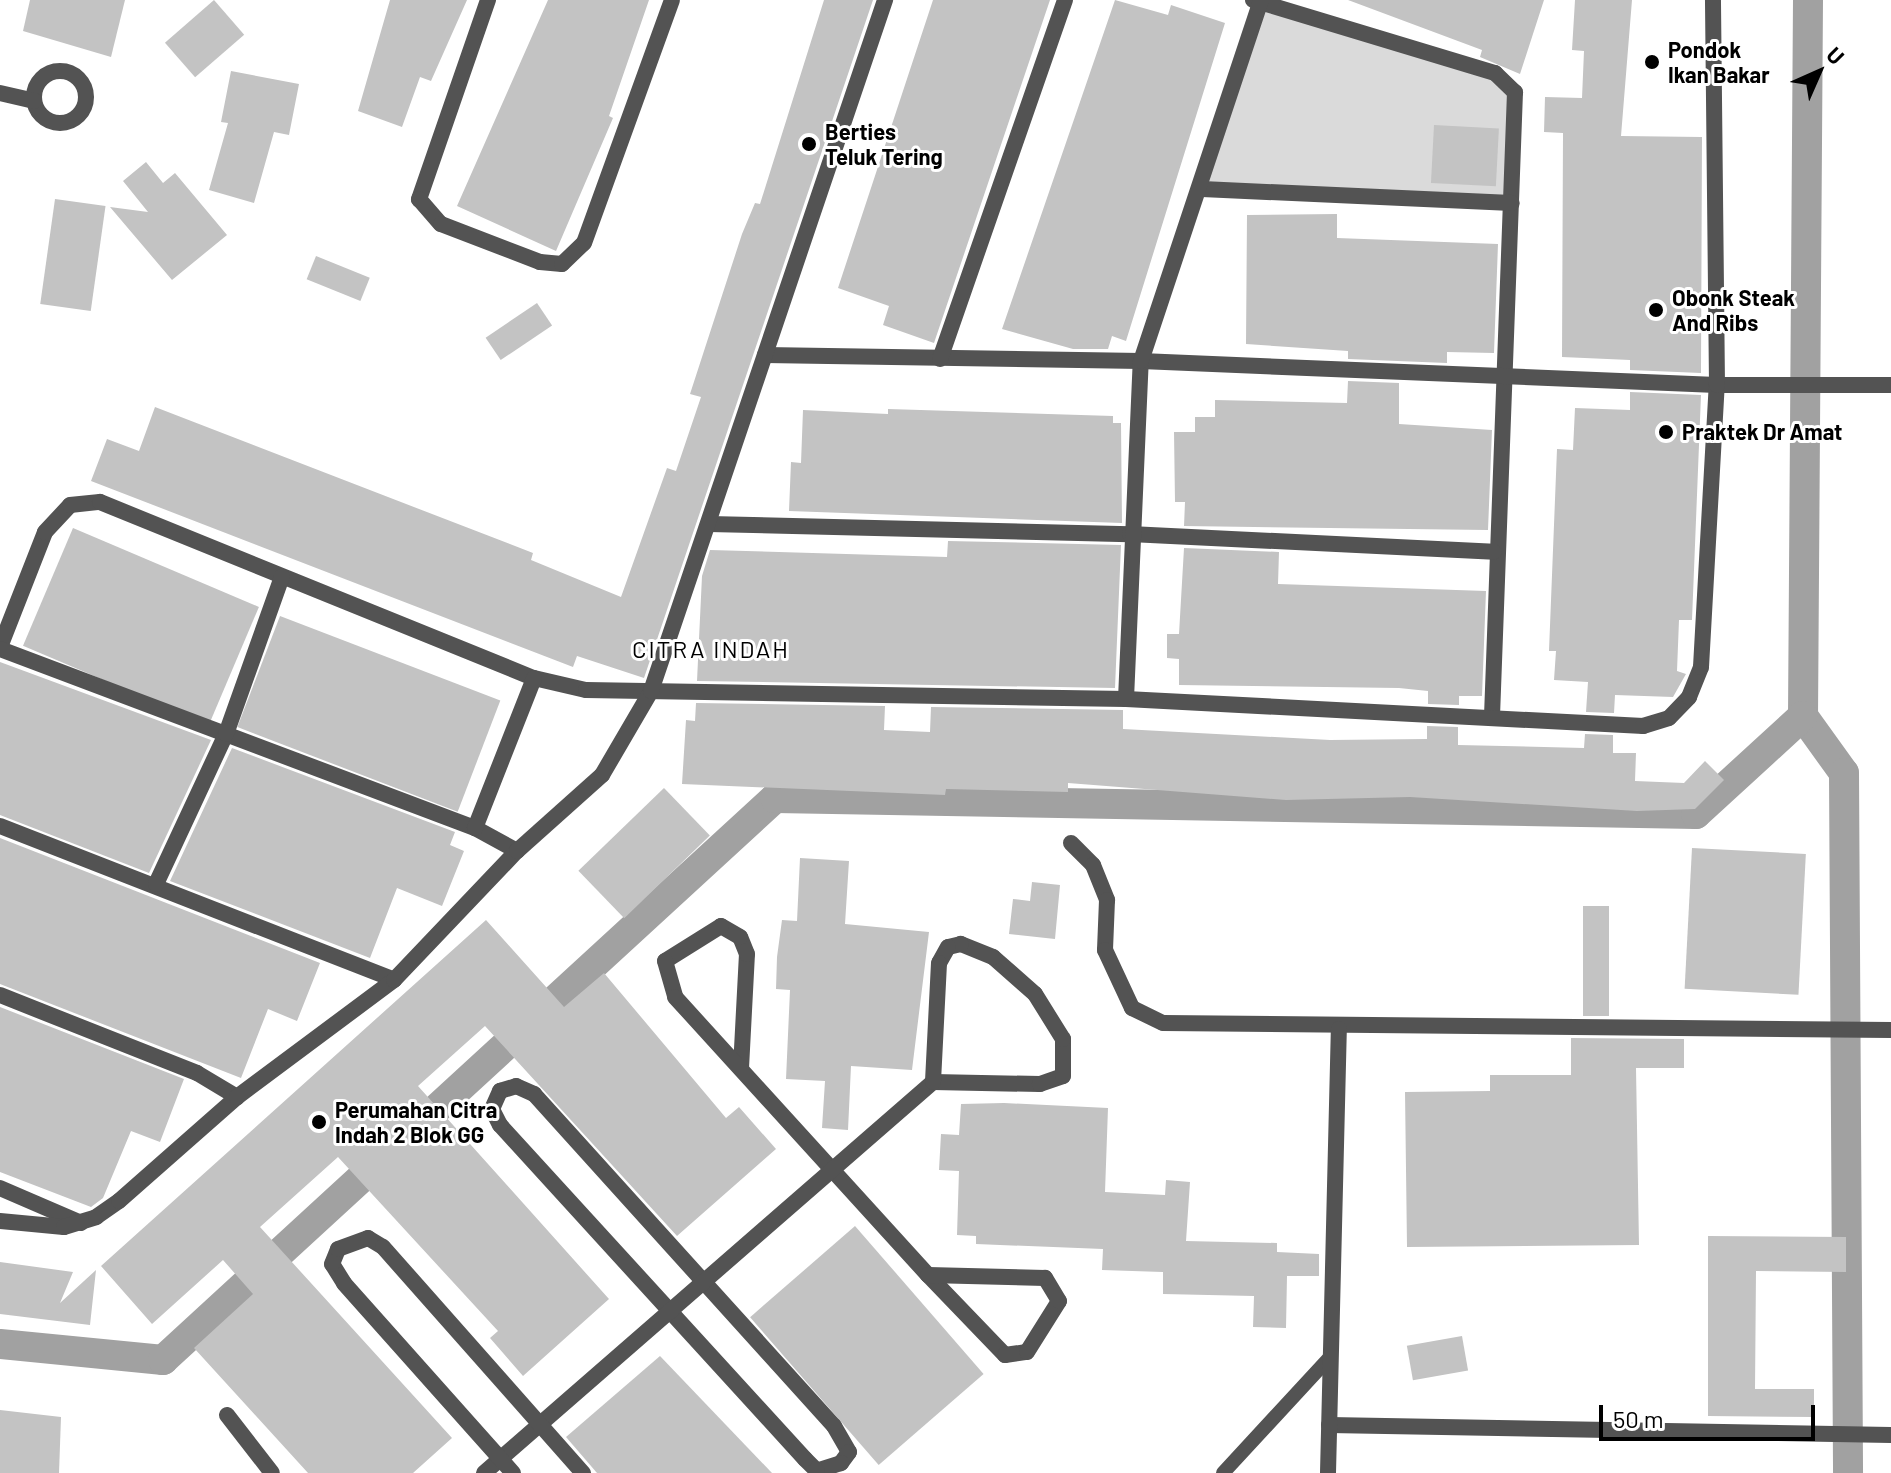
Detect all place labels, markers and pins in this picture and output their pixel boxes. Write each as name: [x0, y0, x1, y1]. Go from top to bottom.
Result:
place label: Pondok Ikan Bakar: [1668, 36, 1770, 88]
marker: Pondok Ikan Bakar: [1643, 53, 1661, 71]
place label: Berties Teluk Tering: [825, 118, 943, 170]
marker: Berties Teluk Tering: [800, 135, 818, 153]
place label: Obonk Steak And Ribs: [1672, 284, 1795, 336]
marker: Obonk Steak And Ribs: [1647, 301, 1665, 319]
place label: Praktek Dr Amat: [1682, 419, 1842, 445]
marker: Praktek Dr Amat: [1657, 423, 1675, 441]
place label: Perumahan Citra Indah 2 Blok GG: [335, 1096, 497, 1148]
marker: Perumahan Citra Indah 2 Blok GG: [310, 1113, 328, 1131]

